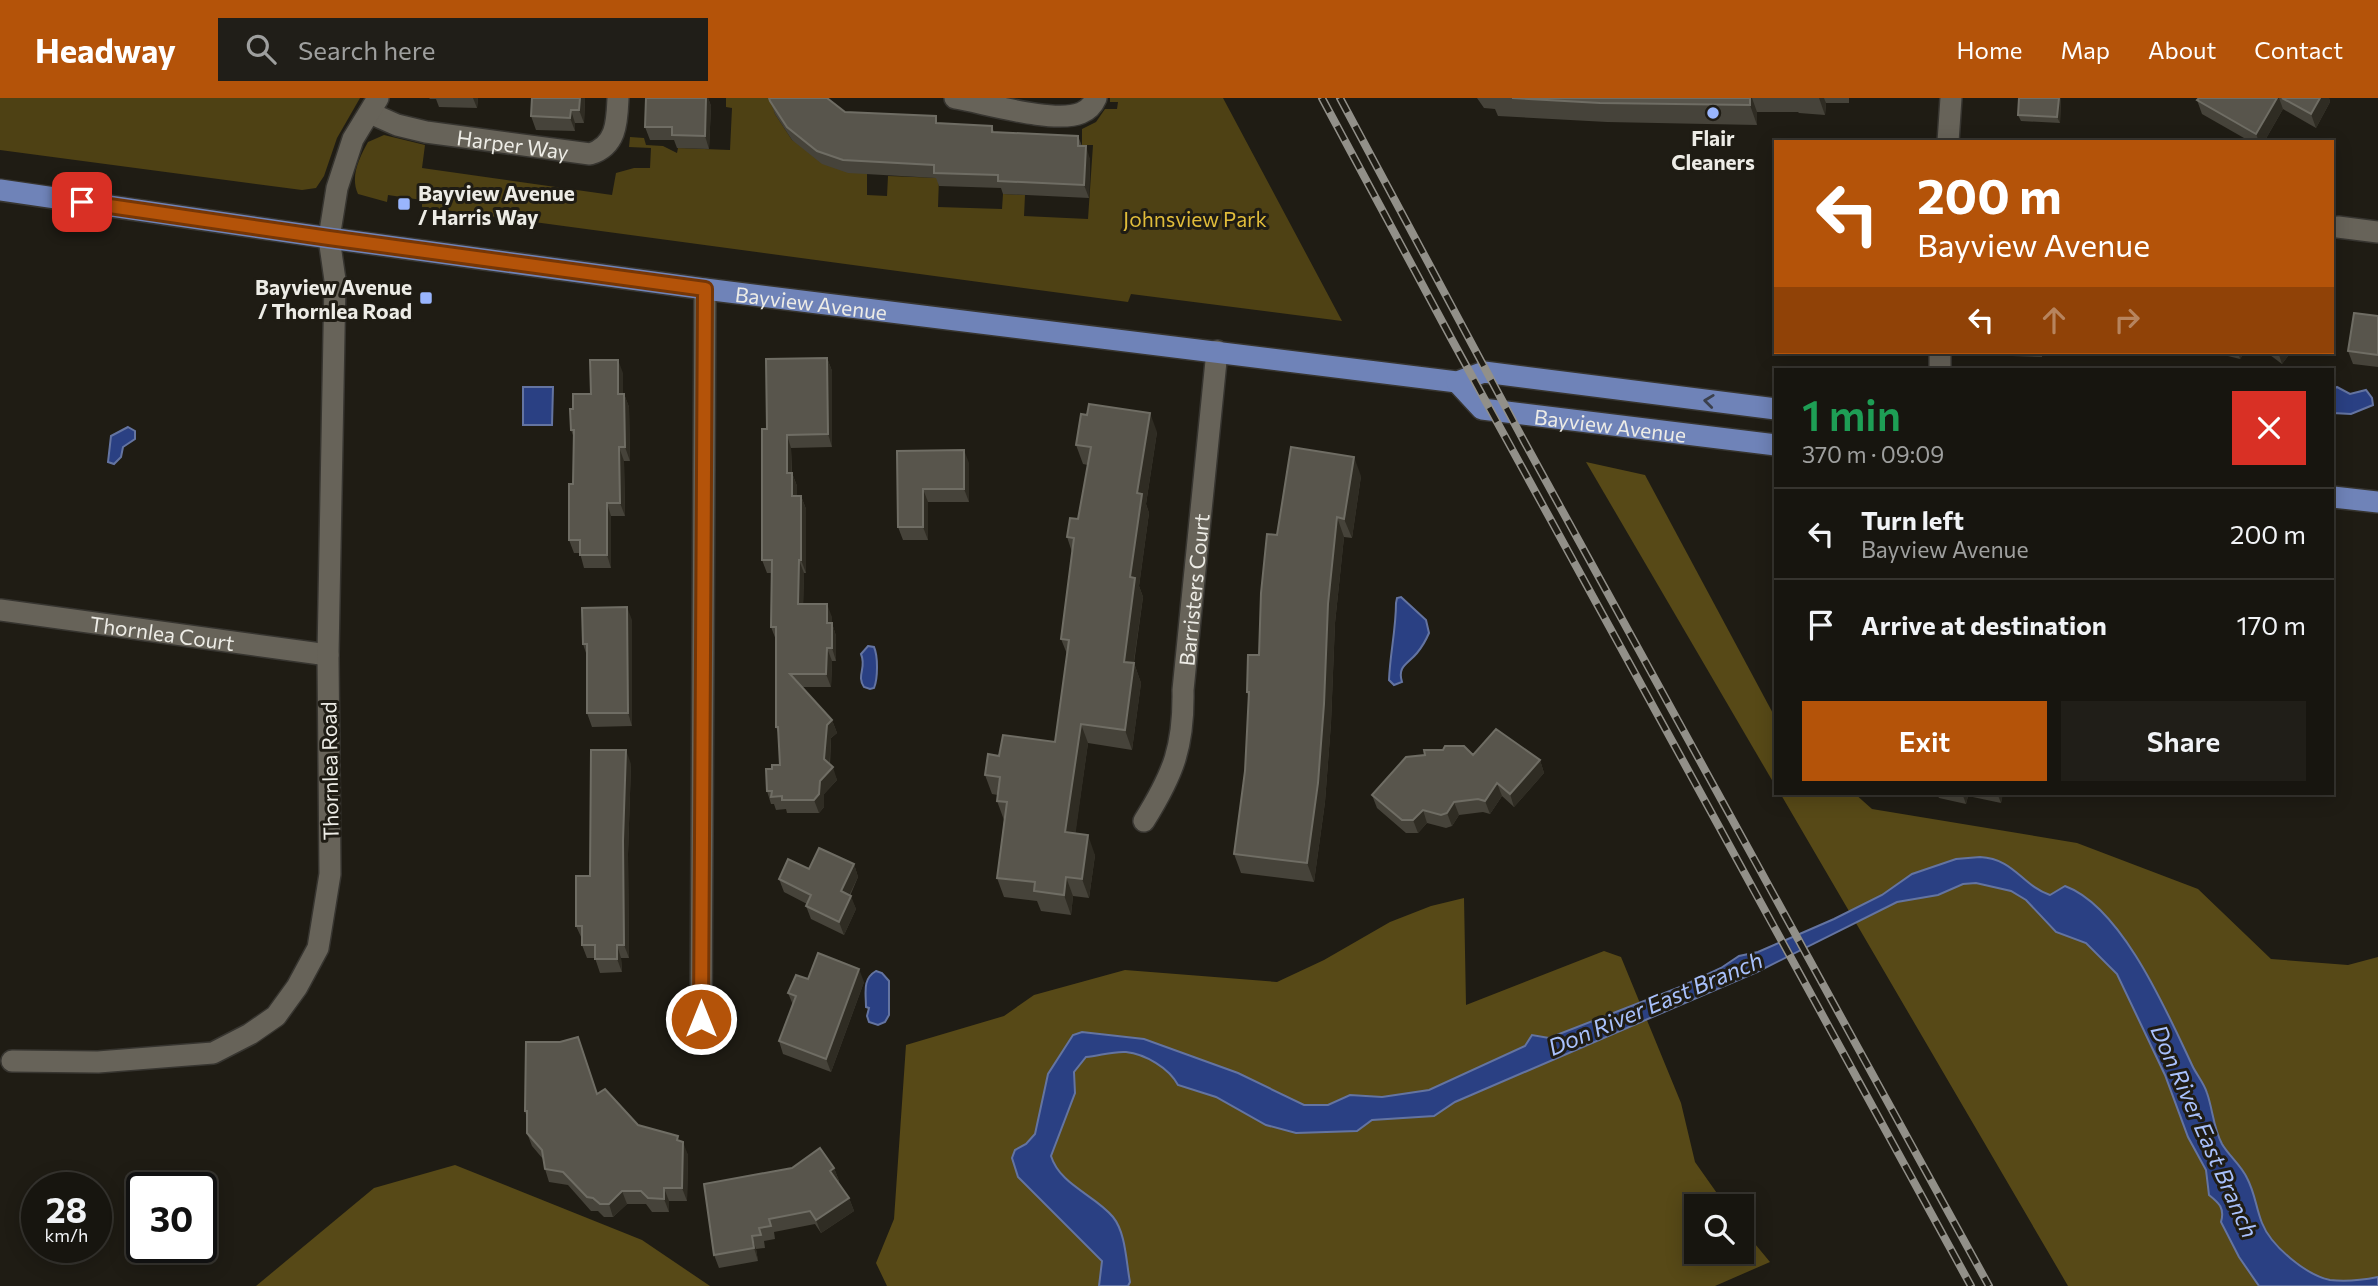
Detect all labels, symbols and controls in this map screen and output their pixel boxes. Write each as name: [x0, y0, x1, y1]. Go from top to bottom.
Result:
search box: [218, 18, 708, 81]
text: Headway: [35, 29, 176, 70]
icon: search: [242, 30, 280, 68]
text: Search here: [298, 34, 436, 65]
text: Home: [1957, 35, 2023, 64]
text: Map: [2061, 35, 2110, 64]
text: About: [2148, 35, 2216, 64]
text: Contact: [2254, 35, 2343, 64]
marker: Flair Cleaners: [1705, 105, 1721, 121]
street label: Harper Way: [455, 124, 571, 164]
place label: Flair Cleaners: [1671, 125, 1755, 174]
text: 200 m: [1917, 164, 2062, 224]
icon: left: [1802, 168, 1893, 259]
pin: [52, 172, 112, 232]
place label: Bayview Avenue / Harris Way: [418, 180, 575, 229]
icon: arrive: [63, 183, 101, 221]
marker: Bayview Avenue / Harris Way: [396, 196, 412, 212]
park label: Johnsview Park: [1123, 206, 1267, 231]
text: Bayview Avenue: [1917, 224, 2150, 264]
place label: Bayview Avenue / Thornlea Road: [255, 274, 412, 323]
street label: Bayview Avenue: [734, 280, 889, 324]
marker: Bayview Avenue / Thornlea Road: [418, 290, 434, 306]
icon: left: [1962, 301, 2000, 339]
icon: ahead: [2035, 301, 2073, 339]
icon: right: [2108, 301, 2146, 339]
text: 1 min: [1802, 388, 1901, 440]
button: close: [2232, 391, 2306, 465]
one-way arrow: [1703, 393, 1714, 408]
street label: Bayview Avenue: [1533, 403, 1688, 446]
text: 370 m · 09:09: [1802, 440, 1944, 468]
text: Turn left: [1861, 504, 1964, 535]
street label: Barristers Court: [1173, 512, 1213, 667]
icon: left: [1802, 515, 1840, 553]
text: 200 m: [2230, 518, 2306, 549]
text: Bayview Avenue: [1861, 535, 2029, 563]
icon: arrive: [1802, 606, 1840, 644]
text: Arrive at destination: [1861, 609, 2107, 640]
text: 170 m: [2237, 609, 2306, 640]
street label: Thornlea Court: [89, 610, 236, 655]
street label: Thornlea Road: [315, 701, 343, 841]
button: Exit: [1802, 701, 2047, 781]
button: Share: [2061, 701, 2306, 781]
water label: Don River East Branch: [1543, 945, 1767, 1061]
position arrow: [664, 982, 738, 1056]
water label: Don River East Branch: [2145, 1020, 2265, 1242]
speed limit sign: 30: [126, 1172, 217, 1263]
text: 28: [46, 1187, 87, 1230]
map controls: [1684, 1194, 1754, 1264]
button: search: [1684, 1194, 1754, 1264]
text: km/h: [45, 1224, 88, 1246]

